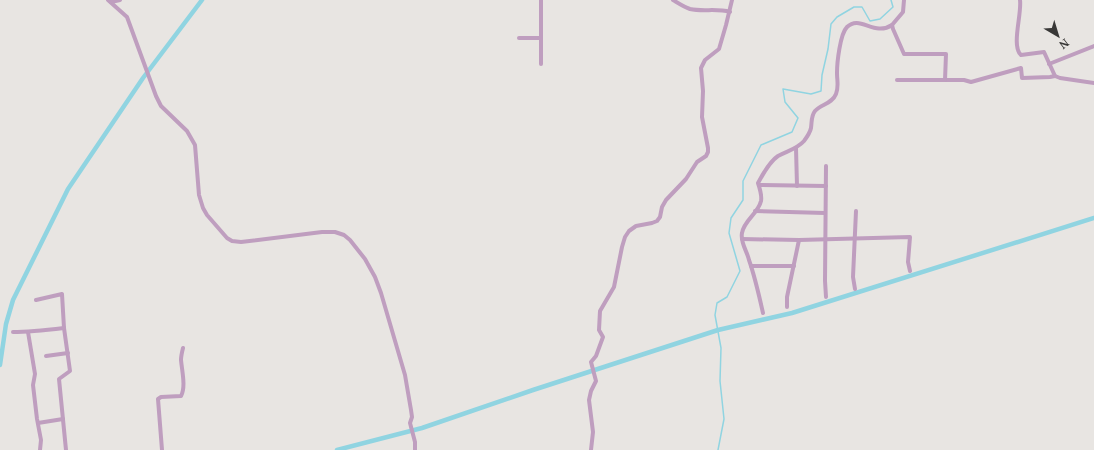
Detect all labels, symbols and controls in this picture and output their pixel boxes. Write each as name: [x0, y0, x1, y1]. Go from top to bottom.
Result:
north arrow: [1038, 16, 1078, 56]
text: N: [1056, 36, 1072, 53]

